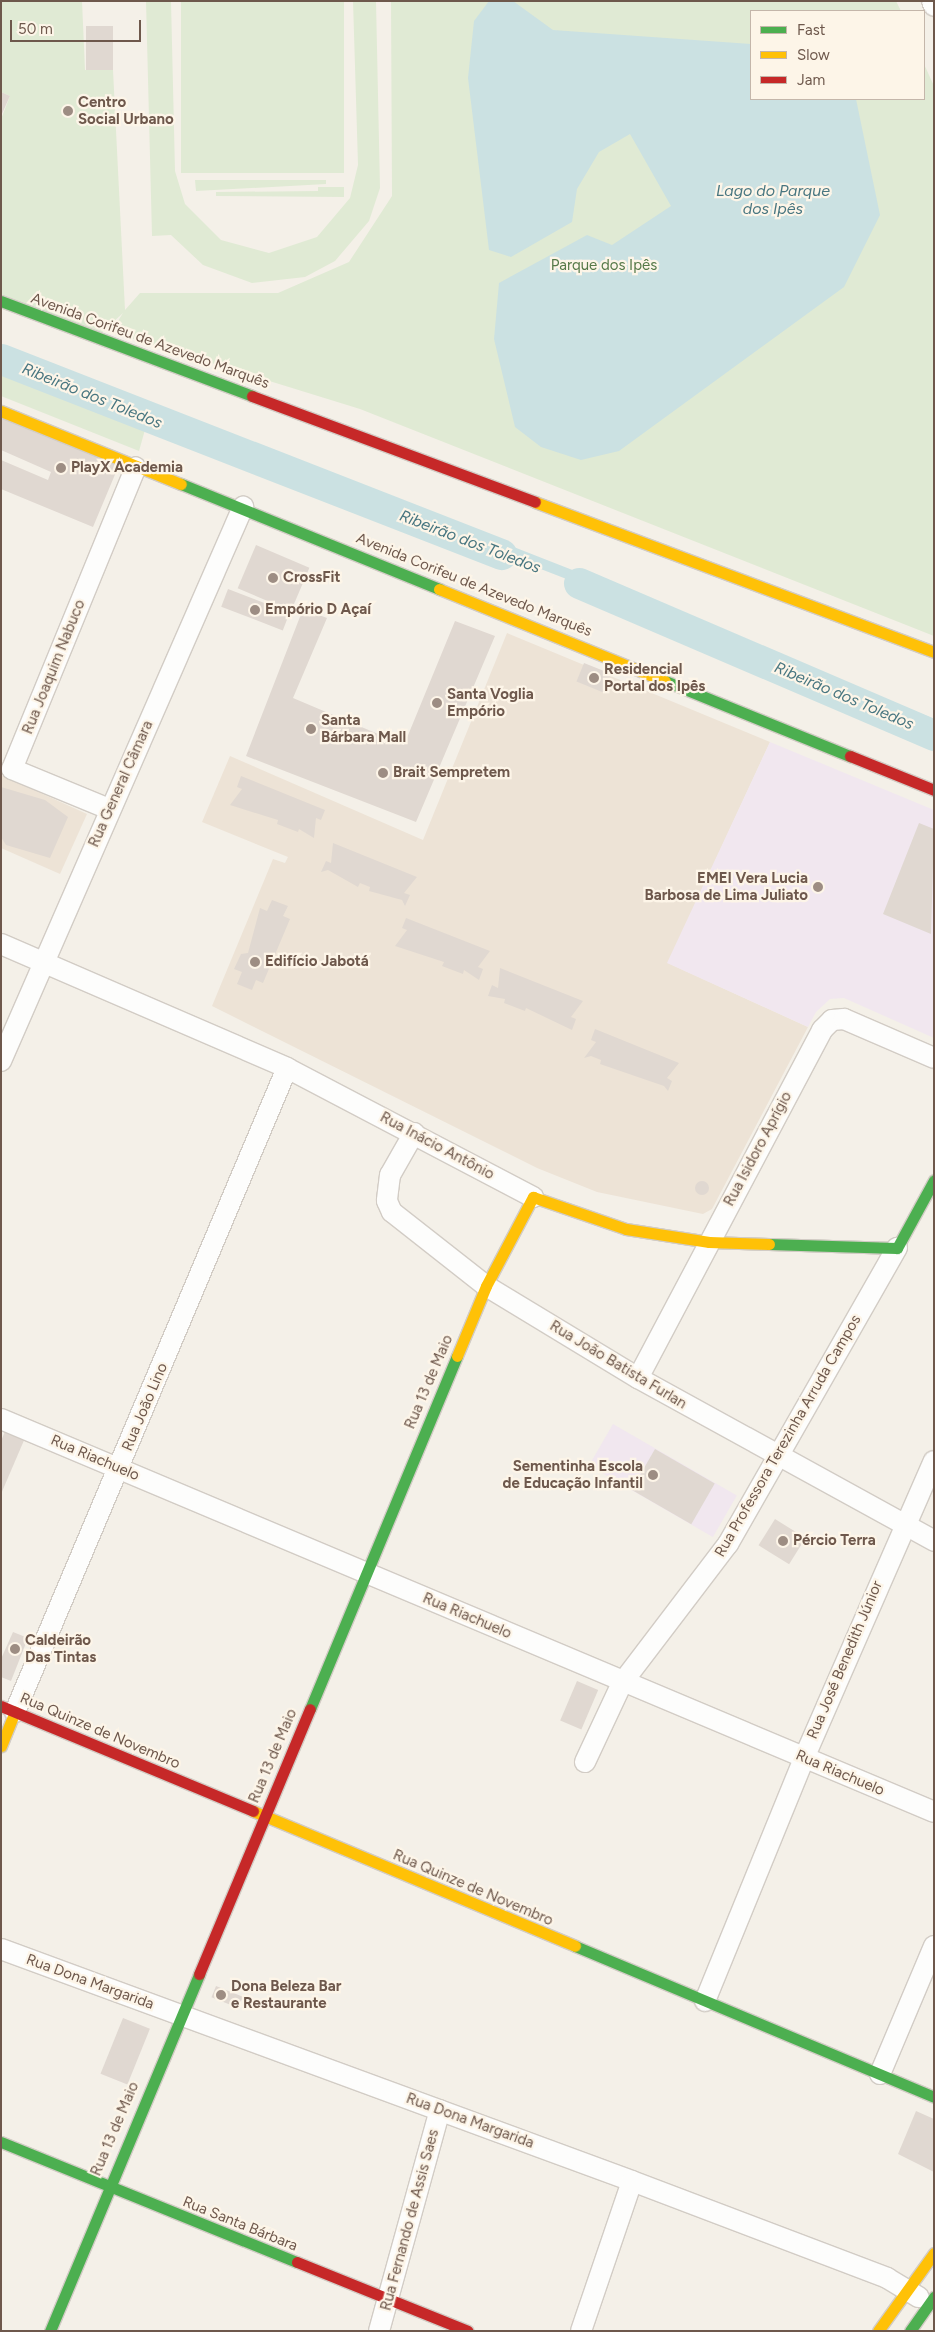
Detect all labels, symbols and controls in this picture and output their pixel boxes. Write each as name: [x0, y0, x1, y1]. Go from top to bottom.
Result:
scale bar: [12, 10, 144, 42]
legend: [750, 10, 925, 100]
text: 50 m: [18, 20, 53, 38]
text: Fast: [797, 21, 825, 39]
text: Slow: [797, 46, 830, 64]
text: Jam: [797, 71, 825, 89]
place label: Centro Social Urbano: [78, 93, 174, 128]
marker: Centro Social Urbano: [62, 105, 74, 117]
water label: Lago do Parque dos Ipês: [716, 181, 830, 219]
park label: Parque dos Ipês: [551, 257, 657, 275]
street label: Avenida Corifeu de Azevedo Marquês: [28, 289, 272, 393]
water label: Ribeirão dos Toledos: [19, 359, 165, 433]
place label: PlayX Academia: [71, 459, 183, 477]
marker: PlayX Academia: [55, 462, 67, 474]
water label: Ribeirão dos Toledos: [397, 506, 543, 578]
street label: Avenida Corifeu de Azevedo Marquês: [354, 529, 594, 641]
place label: CrossFit: [283, 569, 341, 587]
marker: CrossFit: [267, 572, 279, 584]
street label: Rua Joaquim Nabuco: [19, 597, 89, 737]
place label: Empório D Açaí: [265, 601, 371, 619]
marker: Empório D Açaí: [249, 604, 261, 616]
water label: Ribeirão dos Toledos: [771, 658, 917, 734]
place label: Residencial Portal dos Ipês: [604, 660, 705, 695]
marker: Residencial Portal dos Ipês: [588, 672, 600, 684]
place label: Santa Voglia Empório: [447, 685, 534, 720]
marker: Santa Voglia Empório: [431, 697, 443, 709]
place label: Santa Bárbara Mall: [321, 711, 406, 746]
street label: Rua General Câmara: [85, 718, 157, 850]
marker: Santa Bárbara Mall: [305, 723, 317, 735]
place label: Brait Sempretem: [393, 764, 510, 782]
marker: Brait Sempretem: [377, 767, 389, 779]
place label: EMEI Vera Lucia Barbosa de Lima Juliato: [644, 869, 808, 904]
marker: EMEI Vera Lucia Barbosa de Lima Juliato: [812, 881, 824, 893]
place label: Edifício Jabotá: [265, 953, 369, 971]
marker: Edifício Jabotá: [249, 956, 261, 968]
street label: Rua Isidoro Aprígio: [720, 1089, 796, 1209]
street label: Rua Inácio Antônio: [377, 1108, 497, 1184]
street label: Rua Professora Terezinha Arruda Campos: [711, 1312, 865, 1560]
street label: Rua João Batista Furlan: [546, 1317, 690, 1413]
street label: Rua 13 de Maio: [401, 1332, 457, 1432]
street label: Rua João Lino: [118, 1360, 172, 1454]
street label: Rua Riachuelo: [48, 1431, 142, 1485]
place label: Sementinha Escola de Educação Infantil: [503, 1457, 643, 1492]
marker: Sementinha Escola de Educação Infantil: [647, 1469, 659, 1481]
place label: Pércio Terra: [793, 1532, 876, 1550]
marker: Pércio Terra: [777, 1535, 789, 1547]
street label: Rua José Benedith Júnior: [803, 1578, 887, 1742]
street label: Rua Riachuelo: [420, 1589, 514, 1643]
place label: Caldeirão Das Tintas: [25, 1631, 96, 1666]
marker: Caldeirão Das Tintas: [9, 1643, 21, 1655]
street label: Rua Quinze de Novembro: [17, 1689, 183, 1773]
street label: Rua 13 de Maio: [245, 1706, 301, 1806]
street label: Rua Riachuelo: [793, 1746, 887, 1800]
street label: Rua Quinze de Novembro: [390, 1846, 556, 1930]
street label: Rua Dona Margarida: [24, 1951, 156, 2013]
place label: Dona Beleza Bar e Restaurante: [231, 1977, 341, 2012]
marker: Dona Beleza Bar e Restaurante: [215, 1989, 227, 2001]
street label: Rua 13 de Maio: [87, 2079, 143, 2179]
street label: Rua Dona Margarida: [404, 2090, 536, 2152]
street label: Rua Fernando de Assis Saes: [377, 2127, 443, 2313]
street label: Rua Santa Bárbara: [180, 2193, 300, 2255]

